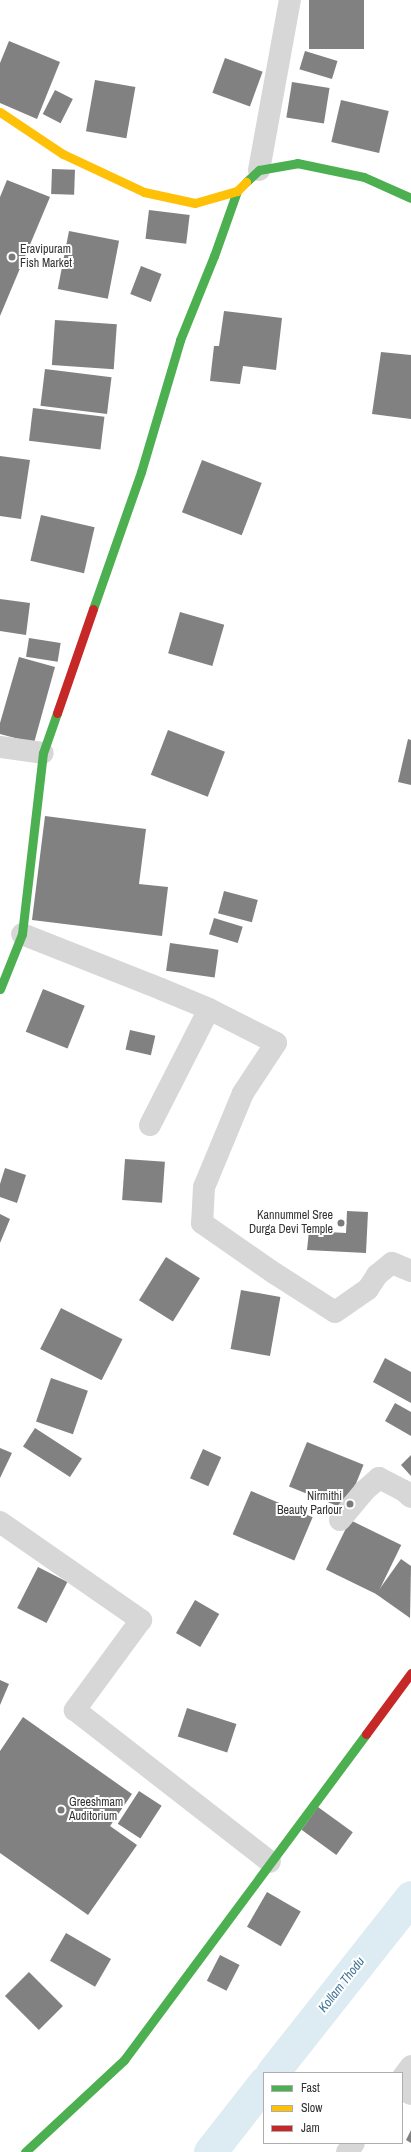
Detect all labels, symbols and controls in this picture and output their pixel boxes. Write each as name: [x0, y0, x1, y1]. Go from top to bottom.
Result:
place label: Eravipuram Fish Market: [20, 243, 72, 271]
marker: Eravipuram Fish Market: [7, 252, 17, 262]
place label: Kannummel Sree Durga Devi Temple: [249, 1209, 333, 1237]
marker: Kannummel Sree Durga Devi Temple: [336, 1218, 346, 1228]
place label: Nirmithi Beauty Parlour: [277, 1490, 342, 1518]
marker: Nirmithi Beauty Parlour: [345, 1499, 355, 1509]
place label: Greeshmam Auditorium: [69, 1796, 123, 1824]
marker: Greeshmam Auditorium: [56, 1805, 66, 1815]
water label: Kollam Thodu: [316, 1954, 368, 2016]
legend: [263, 2072, 403, 2144]
text: Fast: [301, 2080, 320, 2096]
text: Slow: [301, 2100, 322, 2116]
text: Jam: [301, 2120, 320, 2136]

